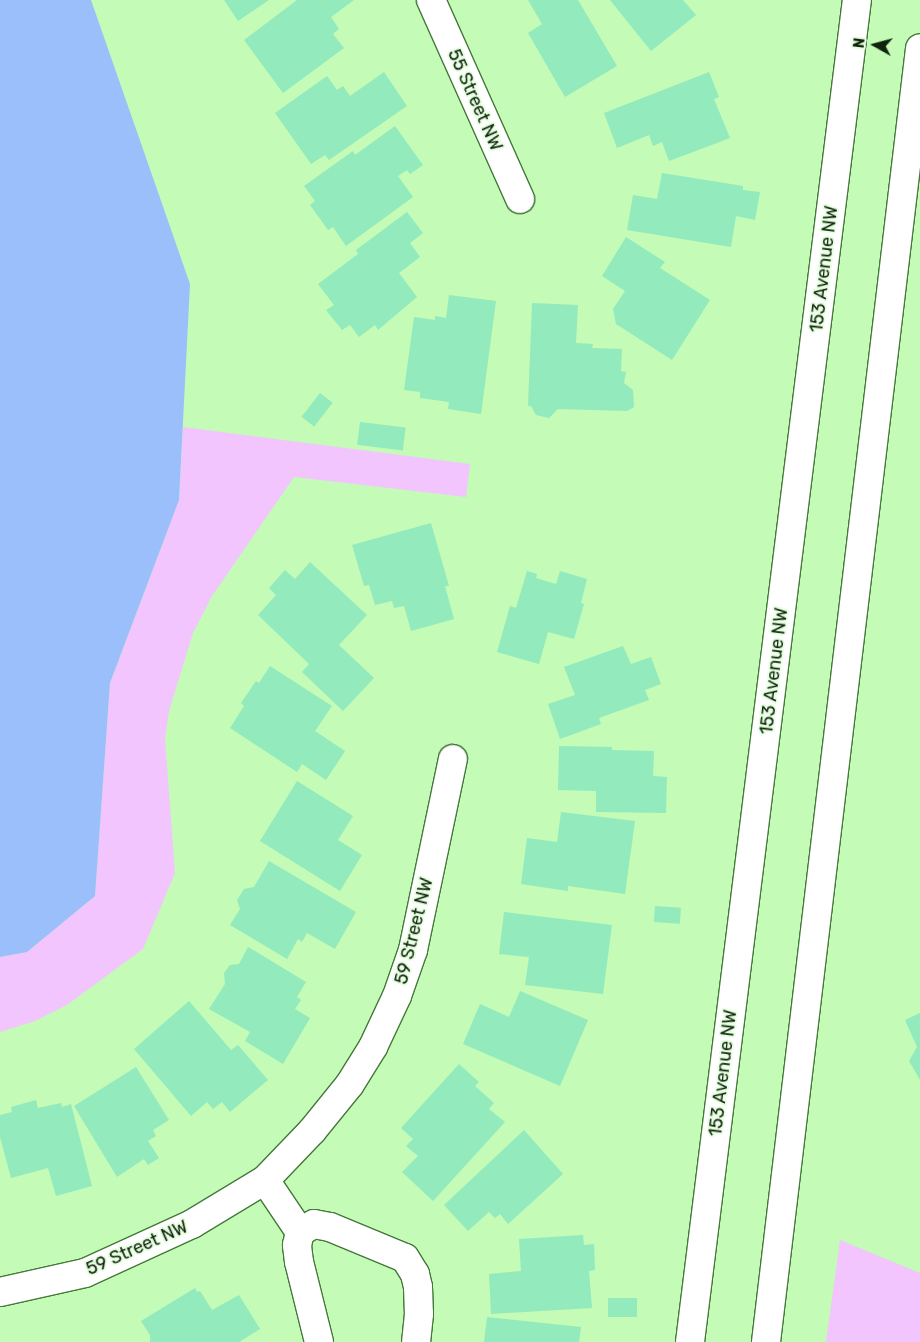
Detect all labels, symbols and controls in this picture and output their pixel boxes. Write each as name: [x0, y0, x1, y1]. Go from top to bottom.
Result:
north arrow: [850, 20, 900, 70]
text: N: [851, 37, 869, 49]
street label: 55 Street NW: [443, 46, 507, 154]
street label: 153 Avenue NW: [805, 204, 843, 334]
street label: 153 Avenue NW: [755, 606, 793, 736]
street label: 59 Street NW: [390, 875, 438, 987]
street label: 153 Avenue NW: [704, 1008, 742, 1138]
street label: 59 Street NW: [83, 1216, 191, 1280]

